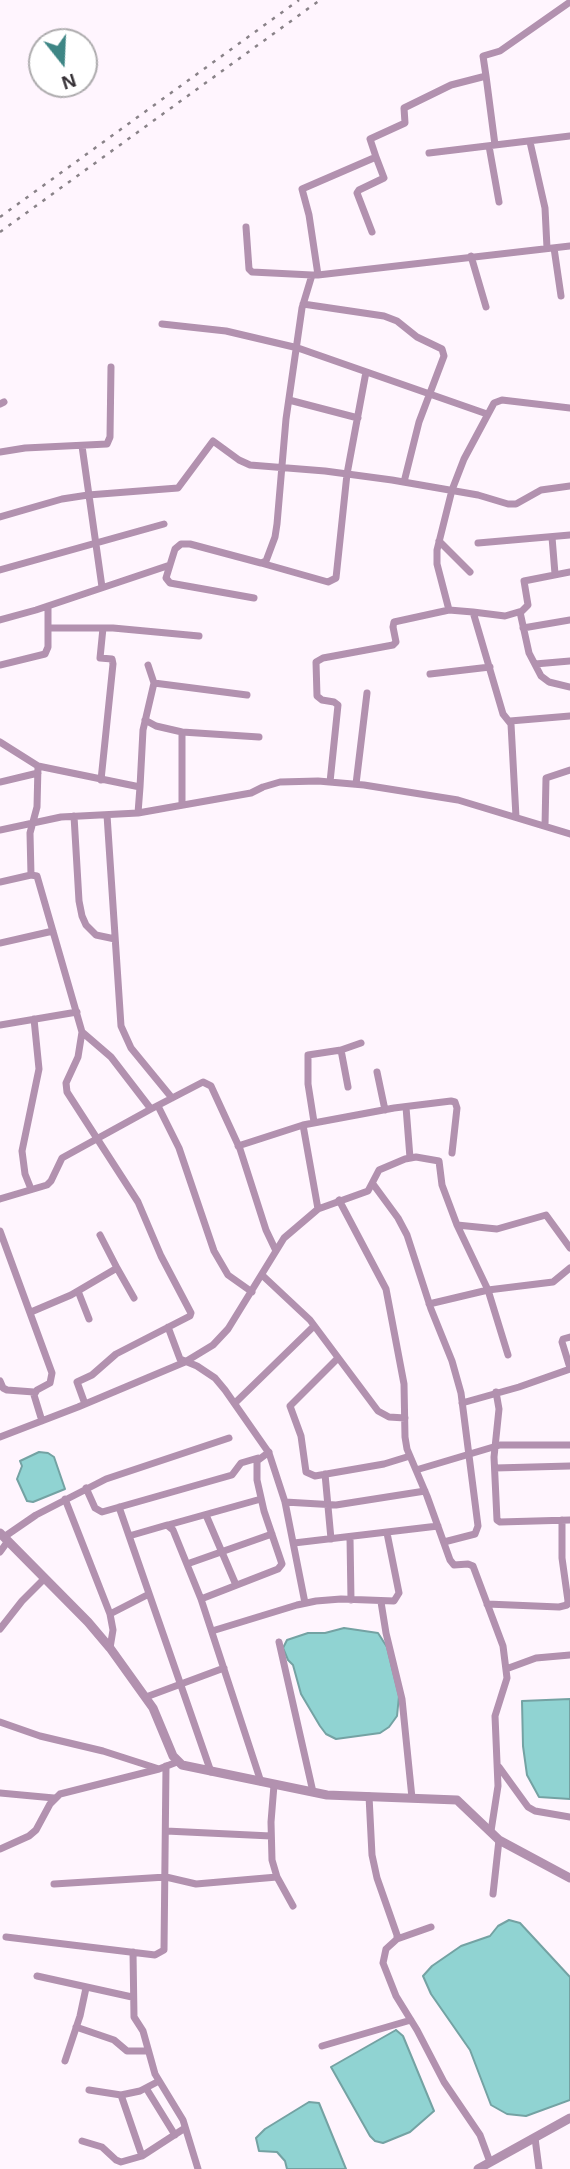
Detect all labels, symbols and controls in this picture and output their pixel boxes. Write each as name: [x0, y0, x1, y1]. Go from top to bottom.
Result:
north arrow: [28, 28, 98, 98]
text: N: [59, 69, 79, 94]

